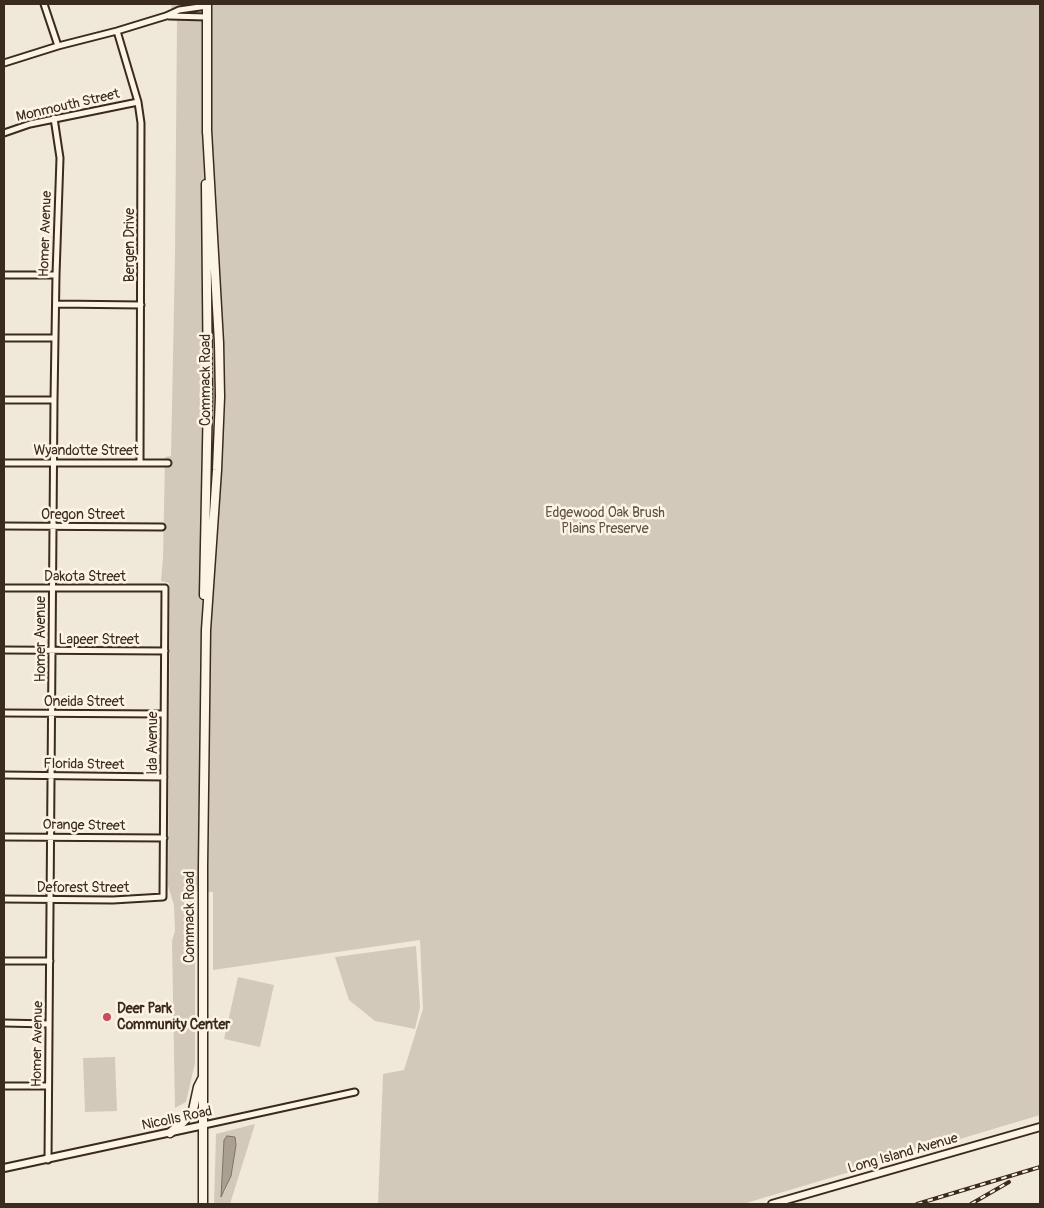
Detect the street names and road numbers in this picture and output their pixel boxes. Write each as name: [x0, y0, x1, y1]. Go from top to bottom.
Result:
street label: Monmouth Street: [15, 86, 121, 126]
street label: Homer Avenue: [36, 191, 56, 277]
street label: Bergen Drive: [122, 208, 138, 282]
street label: Commack Road: [198, 334, 214, 426]
street label: Wyandotte Street: [33, 443, 139, 459]
street label: Oregon Street: [41, 507, 125, 523]
street label: Dakota Street: [44, 569, 126, 585]
street label: Homer Avenue: [33, 596, 49, 682]
street label: Lapeer Street: [59, 632, 139, 648]
street label: Oneida Street: [44, 694, 124, 710]
street label: Ida Avenue: [145, 711, 161, 775]
street label: Florida Street: [43, 756, 125, 774]
street label: Orange Street: [42, 817, 126, 835]
street label: Commack Road: [182, 871, 198, 963]
street label: Deforest Street: [37, 880, 129, 896]
street label: Homer Avenue: [29, 1001, 47, 1087]
street label: Nicolls Road: [140, 1103, 214, 1135]
street label: Long Island Avenue: [846, 1130, 960, 1178]

